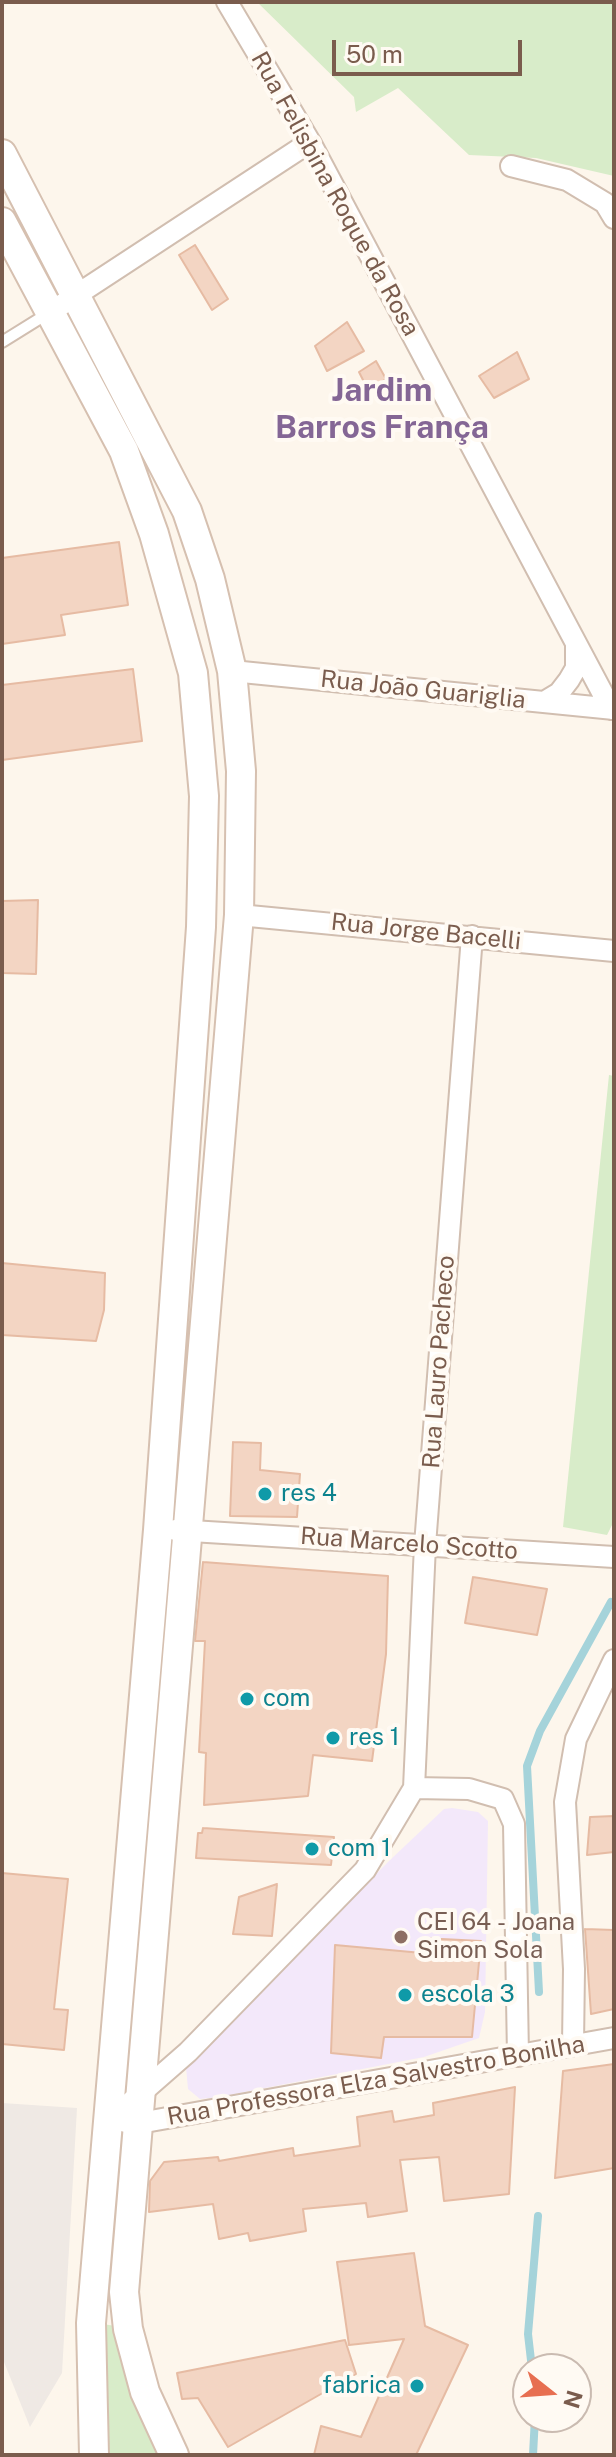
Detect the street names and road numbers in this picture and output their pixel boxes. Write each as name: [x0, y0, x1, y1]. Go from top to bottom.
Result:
street label: Rua Felisbina Roque da Rosa: [245, 47, 425, 341]
street label: Rua João Guariglia: [319, 665, 527, 715]
street label: Rua Jorge Bacelli: [330, 908, 522, 956]
street label: Rua Lauro Pacheco: [417, 1254, 461, 1470]
street label: Rua Marcelo Scotto: [299, 1522, 519, 1566]
street label: Rua Professora Elza Salvestro Bonilha: [165, 2030, 587, 2132]

